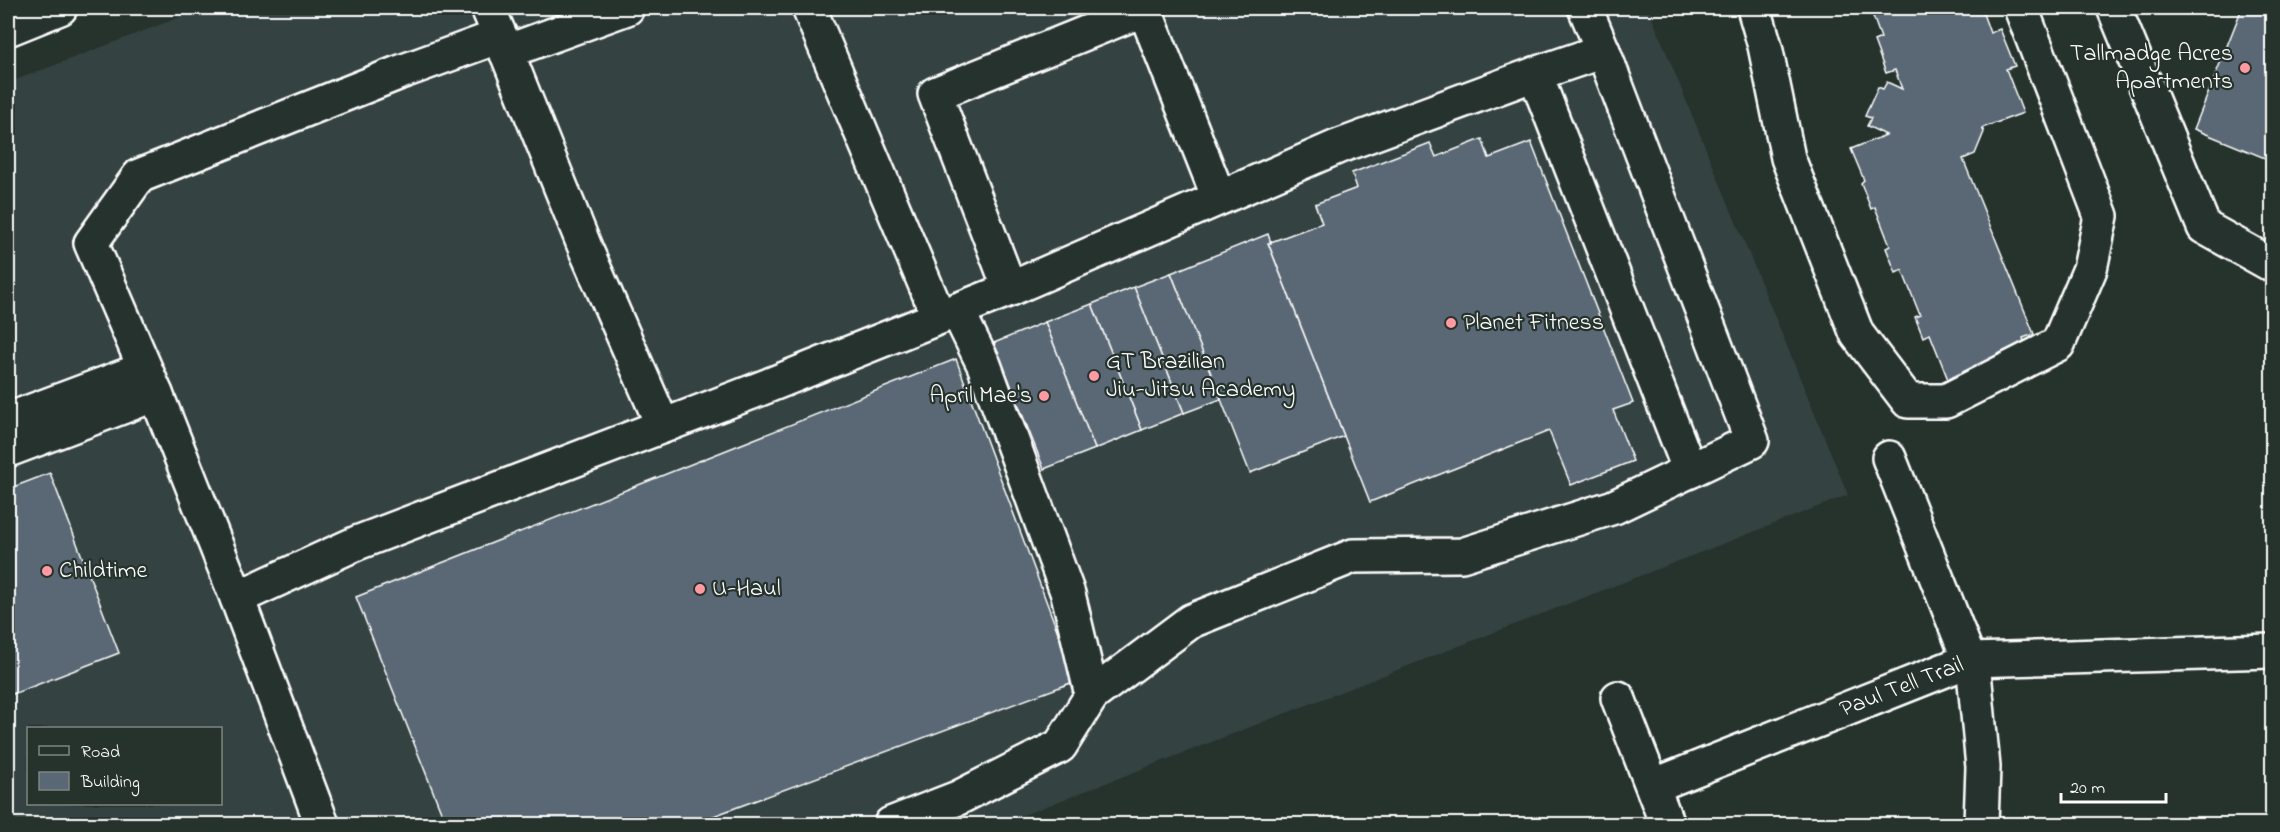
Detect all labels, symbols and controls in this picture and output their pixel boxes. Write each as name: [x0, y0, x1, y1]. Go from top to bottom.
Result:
place label: Tallmadge Acres Apartments: [2070, 37, 2233, 100]
marker: Tallmadge Acres Apartments: [2238, 61, 2252, 75]
place label: Planet Fitness: [1463, 306, 1604, 341]
marker: Planet Fitness: [1444, 316, 1458, 330]
place label: GT Brazilian Jiu-Jitsu Academy: [1106, 345, 1295, 409]
marker: GT Brazilian Jiu-Jitsu Academy: [1087, 369, 1101, 383]
place label: April Mae's: [929, 379, 1032, 414]
marker: April Mae's: [1037, 389, 1051, 403]
place label: Childtime: [59, 554, 147, 589]
marker: Childtime: [40, 564, 54, 578]
place label: U-Haul: [712, 572, 781, 607]
marker: U-Haul: [693, 582, 707, 596]
street label: Paul Tell Trail: [1835, 648, 1969, 728]
legend: [27, 727, 222, 805]
text: Road: [81, 740, 120, 766]
scale bar: [2061, 766, 2166, 804]
text: Building: [80, 770, 140, 797]
text: 20 m: [2070, 776, 2105, 802]

